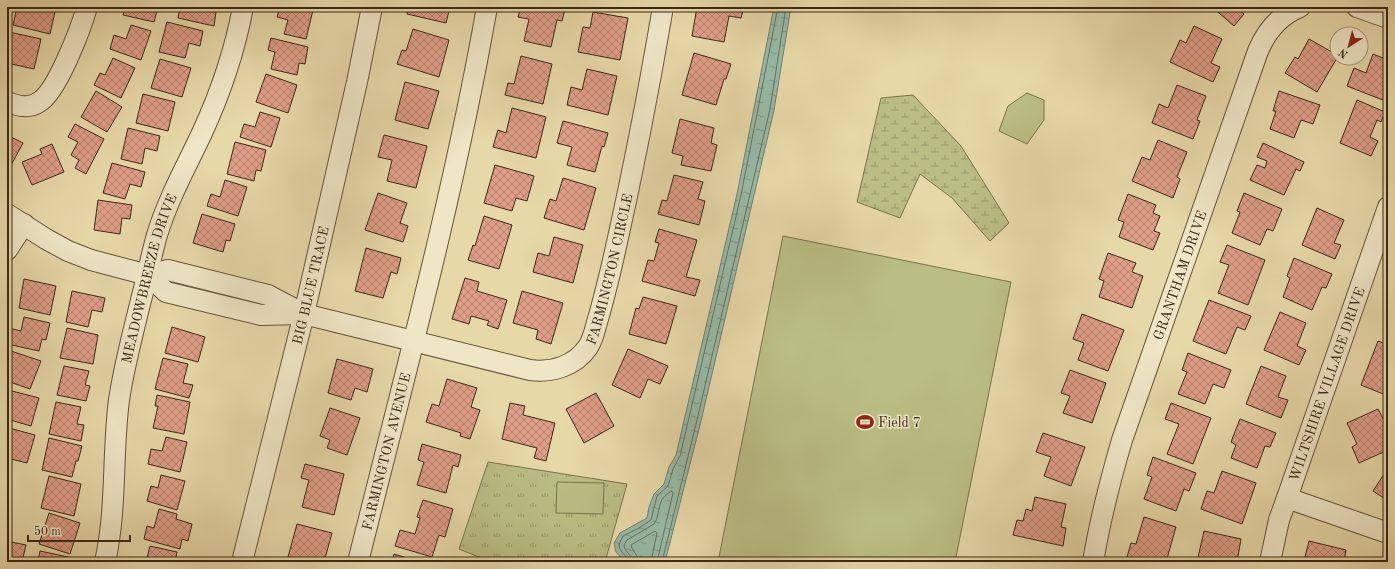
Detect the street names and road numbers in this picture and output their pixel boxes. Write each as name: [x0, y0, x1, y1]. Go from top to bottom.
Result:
street label: MEADOWBREEZE DRIVE: [120, 192, 180, 365]
street label: FARMINGTON CIRCLE: [584, 193, 635, 347]
street label: GRANTHAM DRIVE: [1151, 209, 1210, 342]
street label: BIG BLUE TRACE: [291, 225, 332, 346]
street label: WILTSHIRE VILLAGE DRIVE: [1287, 285, 1368, 483]
street label: FARMINGTON AVENUE: [360, 372, 414, 532]

